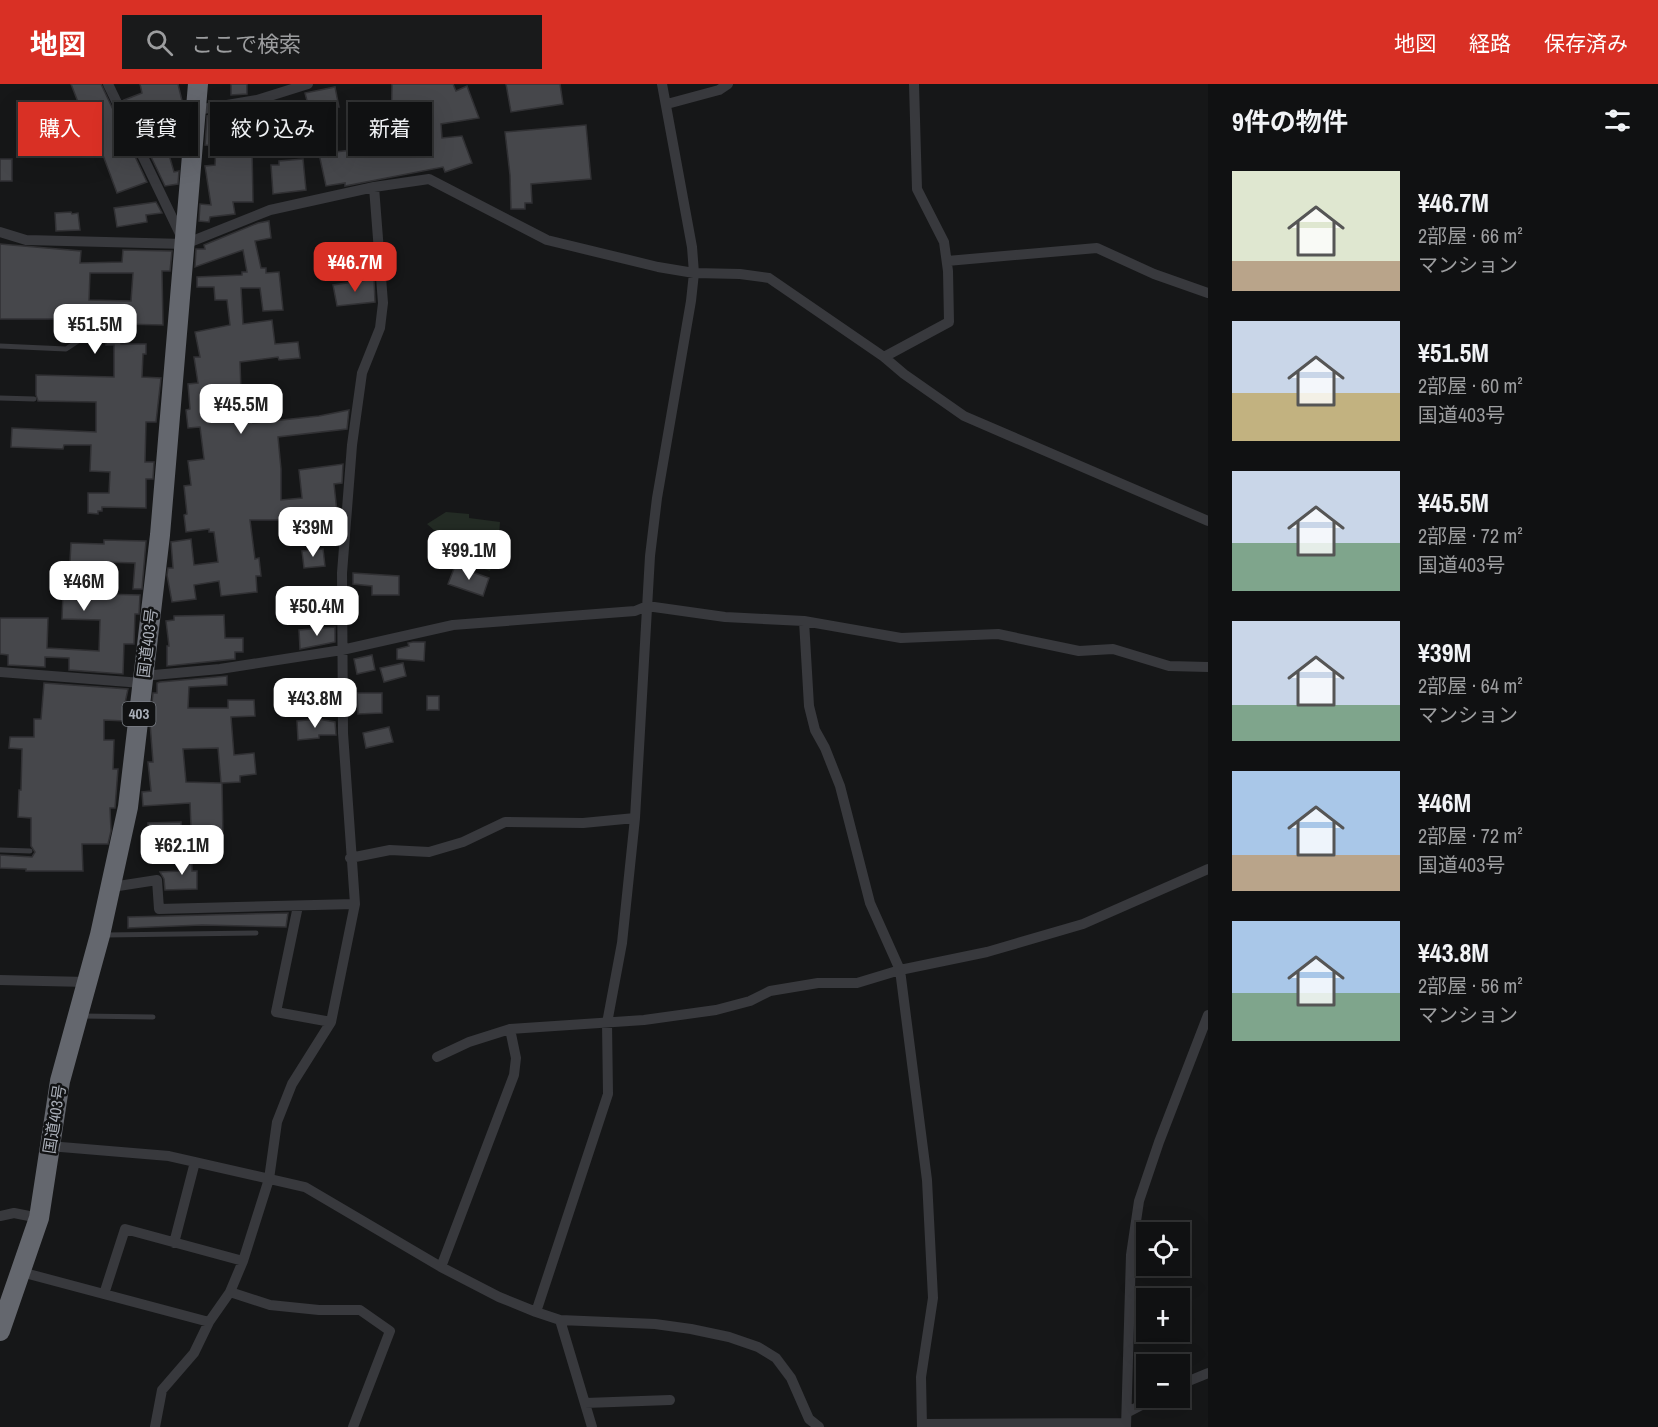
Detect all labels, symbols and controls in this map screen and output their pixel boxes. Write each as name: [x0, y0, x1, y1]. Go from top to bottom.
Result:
search box: [122, 15, 542, 69]
text: 地図: [30, 25, 86, 63]
icon: search: [143, 26, 176, 59]
text: ここで検索: [191, 29, 301, 59]
text: 地図: [1394, 29, 1436, 58]
text: 経路: [1469, 29, 1511, 58]
text: 保存済み: [1544, 29, 1628, 58]
chip: 購入: [18, 102, 102, 156]
chip: 賃貸: [114, 102, 198, 156]
chip: 絞り込み: [210, 102, 336, 156]
chip: 新着: [348, 102, 432, 156]
text: 9件の物件: [1232, 104, 1348, 139]
icon: filters: [1601, 104, 1634, 137]
text: ¥46.7M: [1418, 185, 1489, 220]
icon: home: [1280, 195, 1352, 267]
text: 2部屋 · 66 m²: [1418, 222, 1523, 249]
pin: ¥46.7M: [306, 242, 404, 293]
text: ¥46.7M: [328, 248, 382, 275]
text: マンション: [1418, 251, 1518, 278]
pin: ¥51.5M: [46, 304, 144, 355]
text: ¥51.5M: [68, 310, 122, 337]
text: ¥51.5M: [1418, 335, 1489, 370]
icon: home: [1280, 345, 1352, 417]
text: 2部屋 · 60 m²: [1418, 372, 1523, 399]
pin: ¥45.5M: [192, 384, 290, 435]
text: ¥45.5M: [214, 390, 268, 417]
text: 国道403号: [1418, 401, 1505, 428]
text: ¥45.5M: [1418, 485, 1489, 520]
icon: home: [1280, 495, 1352, 567]
pin: ¥39M: [277, 507, 349, 558]
text: ¥39M: [292, 513, 334, 540]
text: 2部屋 · 72 m²: [1418, 522, 1523, 549]
pin: ¥99.1M: [420, 530, 518, 581]
text: ¥99.1M: [442, 536, 496, 563]
text: 国道403号: [1418, 551, 1505, 578]
pin: ¥46M: [48, 561, 120, 612]
text: ¥46M: [63, 567, 105, 594]
pin: ¥50.4M: [268, 586, 366, 637]
text: ¥50.4M: [290, 592, 344, 619]
street label: 国道403号: [132, 607, 162, 679]
text: ¥39M: [1418, 635, 1471, 670]
icon: home: [1280, 645, 1352, 717]
text: 2部屋 · 64 m²: [1418, 672, 1523, 699]
pin: ¥43.8M: [266, 678, 364, 729]
text: ¥43.8M: [288, 684, 342, 711]
text: マンション: [1418, 701, 1518, 728]
road number: 403: [122, 702, 156, 726]
text: ¥46M: [1418, 785, 1471, 820]
icon: home: [1280, 795, 1352, 867]
text: 2部屋 · 72 m²: [1418, 822, 1523, 849]
pin: ¥62.1M: [133, 825, 231, 876]
text: ¥62.1M: [155, 831, 209, 858]
text: 国道403号: [1418, 851, 1505, 878]
text: ¥43.8M: [1418, 935, 1489, 970]
icon: home: [1280, 945, 1352, 1017]
text: 2部屋 · 56 m²: [1418, 972, 1523, 999]
text: マンション: [1418, 1001, 1518, 1028]
street label: 国道403号: [38, 1083, 70, 1155]
map controls: [1136, 1222, 1190, 1408]
button: locate: [1136, 1222, 1190, 1276]
button: +: [1136, 1288, 1190, 1342]
button: −: [1136, 1354, 1190, 1408]

